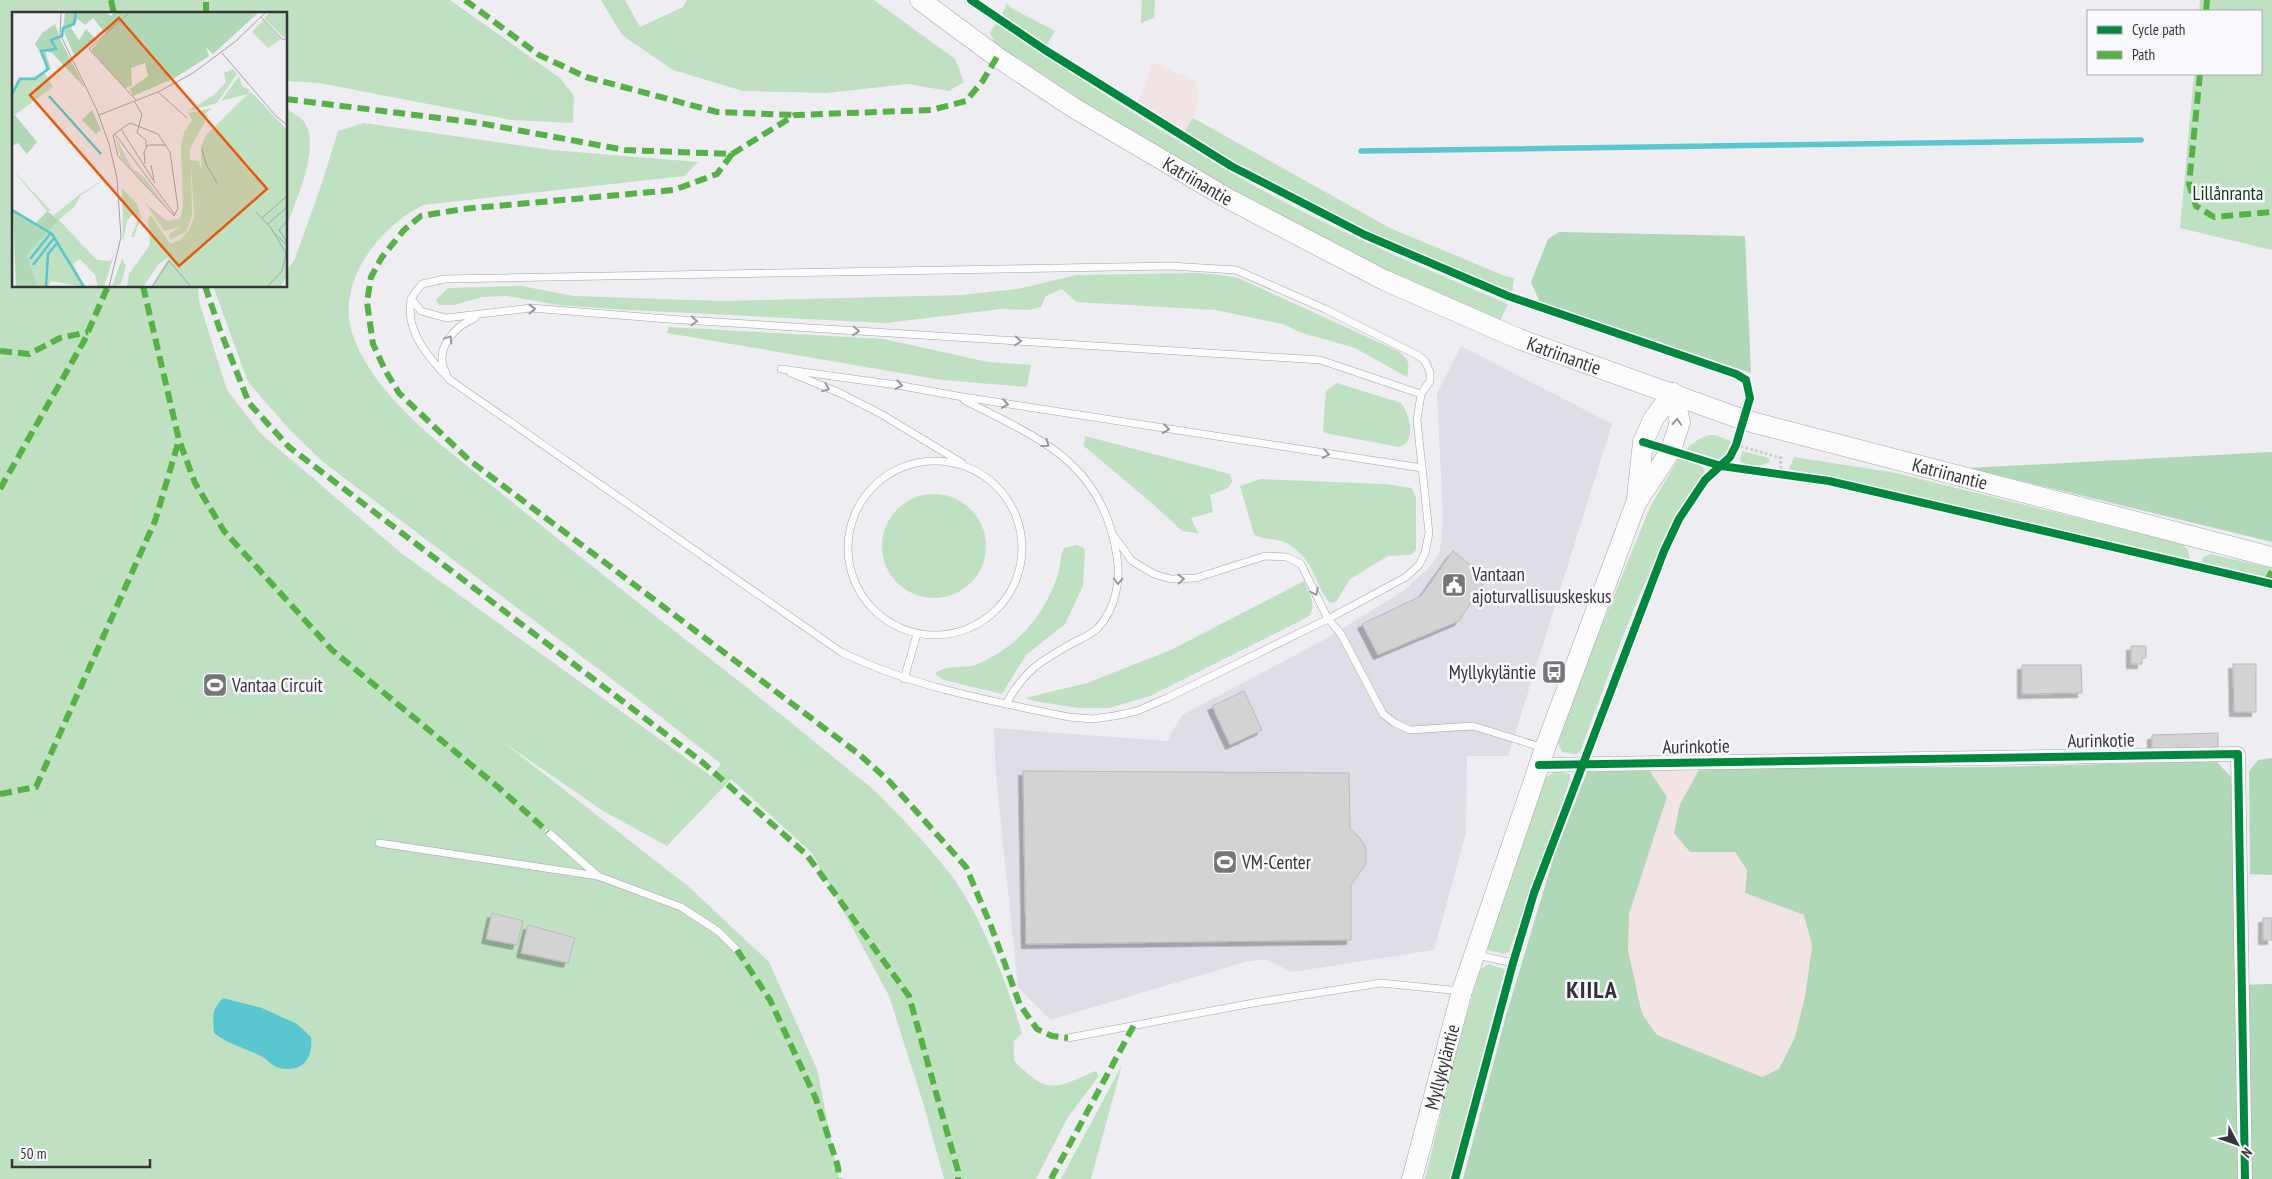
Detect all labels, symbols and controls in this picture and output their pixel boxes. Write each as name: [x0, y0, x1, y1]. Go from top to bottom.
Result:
legend: [2087, 10, 2262, 75]
inset map: [12, 12, 288, 288]
text: Cycle path: [2132, 20, 2185, 39]
text: Path: [2132, 45, 2155, 64]
street label: Katriinantie: [1159, 151, 1237, 211]
park label: Lillånranta: [2193, 181, 2263, 205]
one-way arrow: [528, 304, 536, 314]
one-way arrow: [690, 315, 698, 326]
one-way arrow: [852, 325, 860, 336]
street label: Katriinantie: [1524, 331, 1604, 380]
one-way arrow: [443, 335, 453, 344]
one-way arrow: [1014, 335, 1022, 346]
one-way arrow: [894, 380, 903, 390]
one-way arrow: [821, 381, 830, 392]
one-way arrow: [1001, 398, 1009, 408]
one-way arrow: [1672, 417, 1683, 425]
one-way arrow: [1161, 423, 1170, 433]
one-way arrow: [1040, 438, 1049, 446]
one-way arrow: [1322, 448, 1330, 458]
street label: Katriinantie: [1910, 452, 1990, 495]
place label: Vantaan ajoturvallisuuskeskus: [1471, 562, 1611, 608]
public building icon: Vantaan ajoturvallisuuskeskus: [1441, 572, 1467, 598]
one-way arrow: [1177, 573, 1185, 584]
one-way arrow: [1112, 577, 1123, 585]
one-way arrow: [1309, 586, 1319, 595]
bus stop icon: Myllykyläntie: [1541, 659, 1567, 685]
place label: Myllykyläntie: [1449, 660, 1536, 684]
sports icon: Vantaa Circuit: [202, 672, 228, 698]
place label: Vantaa Circuit: [231, 673, 324, 697]
street label: Aurinkotie: [2067, 727, 2135, 753]
street label: Aurinkotie: [1662, 733, 1730, 759]
sports icon: VM-Center: [1212, 849, 1238, 875]
place label: VM-Center: [1241, 850, 1312, 874]
district label: KIILA: [1566, 974, 1618, 1005]
street label: Myllykyläntie: [1419, 1021, 1465, 1112]
north arrow: [2212, 1119, 2262, 1169]
scale bar: [12, 1136, 150, 1168]
text: 50 m: [20, 1144, 46, 1163]
text: N: [2238, 1144, 2256, 1161]

